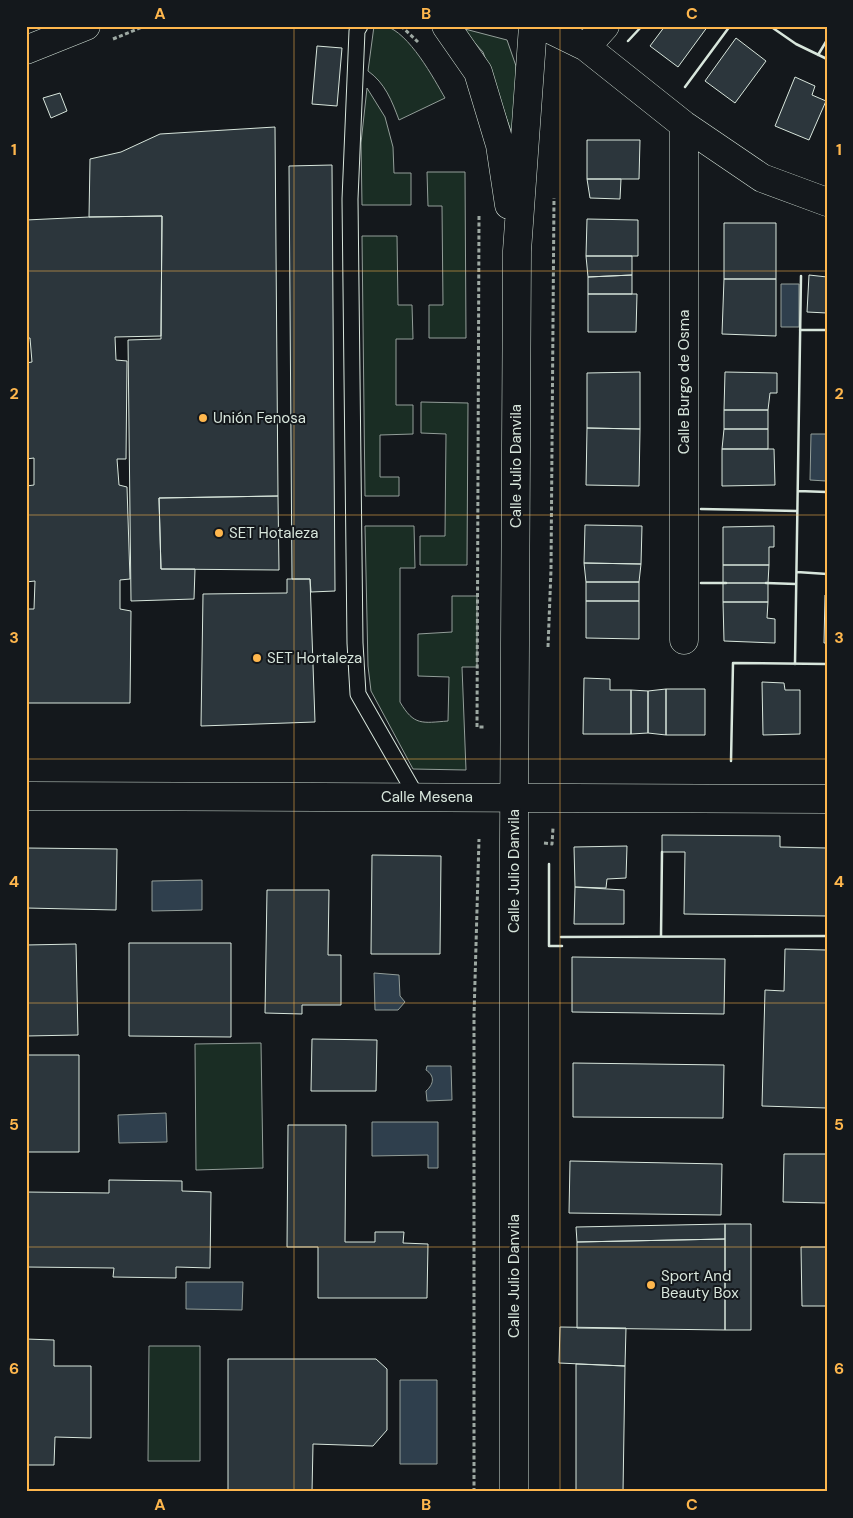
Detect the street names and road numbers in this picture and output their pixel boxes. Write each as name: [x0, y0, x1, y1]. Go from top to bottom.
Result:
street label: Calle Burgo de Osma: [674, 310, 694, 454]
street label: Calle Julio Danvila: [506, 404, 526, 528]
street label: Calle Mesena: [381, 787, 473, 807]
street label: Calle Julio Danvila: [504, 809, 524, 933]
street label: Calle Julio Danvila: [504, 1214, 524, 1338]

